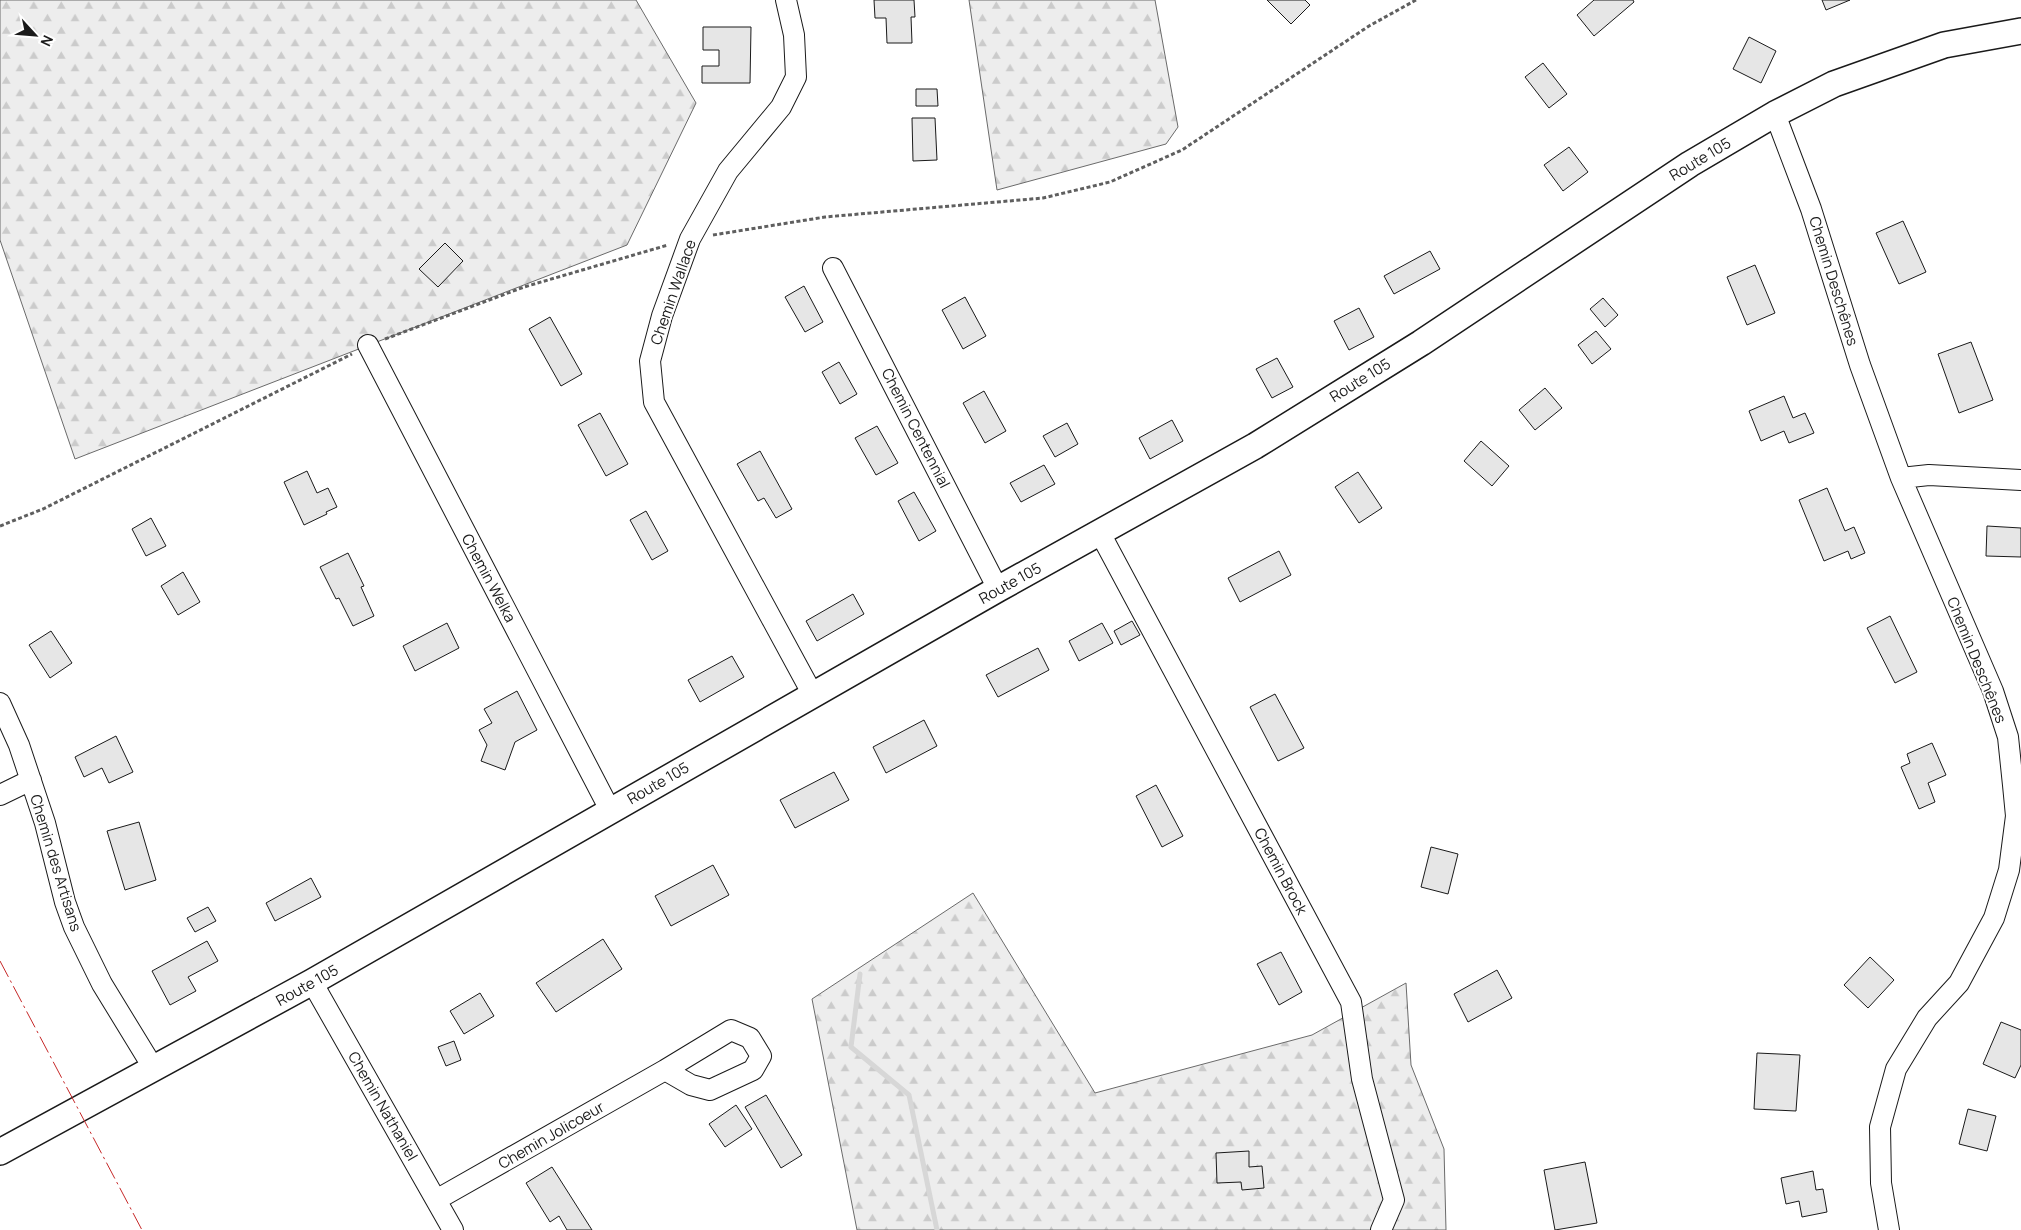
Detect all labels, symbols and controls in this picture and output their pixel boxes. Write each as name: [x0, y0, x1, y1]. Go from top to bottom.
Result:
north arrow: [10, 10, 60, 60]
text: N: [36, 32, 58, 50]
street label: Route 105: [1665, 132, 1735, 186]
street label: Chemin Deschênes: [1804, 214, 1864, 348]
street label: Chemin Wallace: [645, 236, 701, 348]
street label: Route 105: [1325, 353, 1395, 407]
street label: Chemin Centennial: [877, 364, 955, 492]
street label: Chemin Welka: [457, 530, 521, 626]
street label: Route 105: [975, 557, 1045, 609]
street label: Chemin Deschênes: [1942, 594, 2012, 726]
street label: Route 105: [623, 757, 693, 809]
street label: Chemin des Artisans: [25, 792, 87, 934]
street label: Chemin Brock: [1249, 824, 1313, 919]
street label: Route 105: [272, 959, 342, 1011]
street label: Chemin Nathaniel: [343, 1048, 423, 1164]
street label: Chemin Jolicoeur: [494, 1096, 608, 1174]

